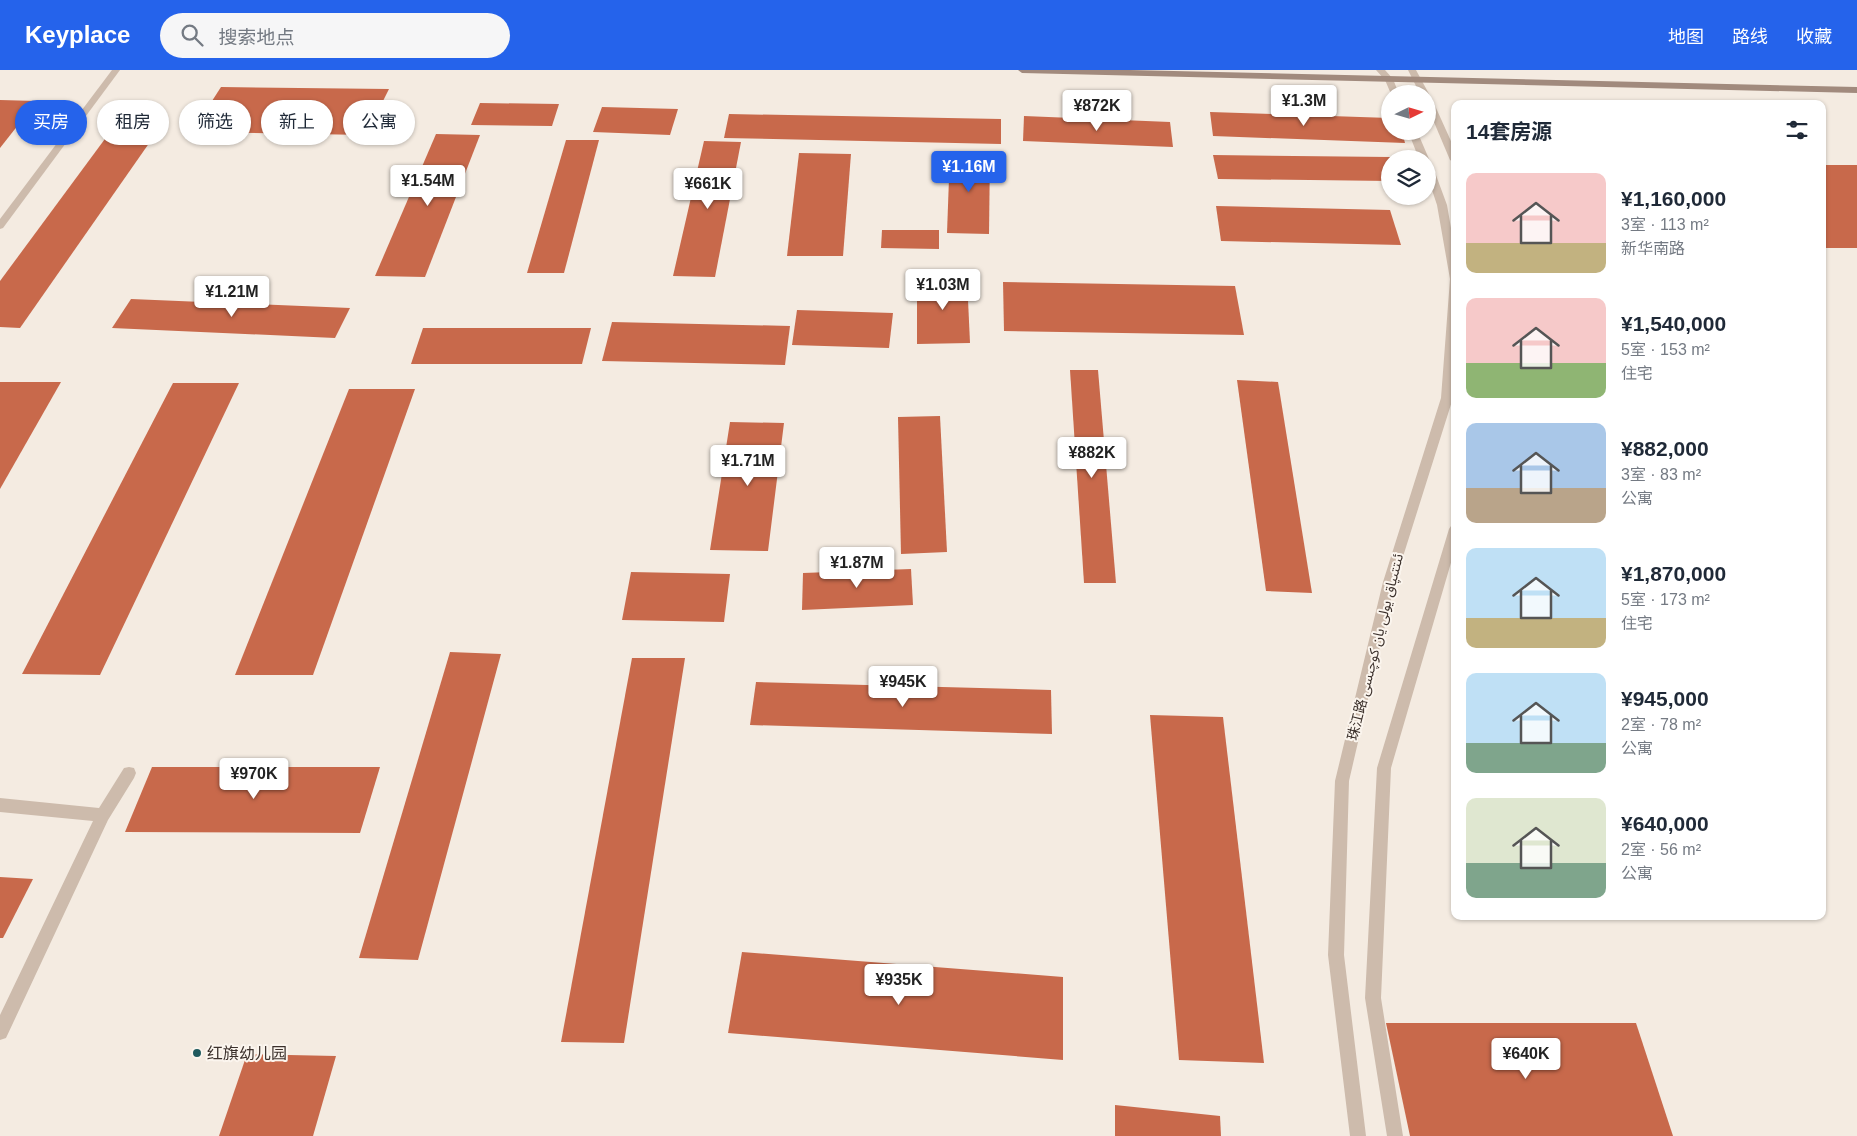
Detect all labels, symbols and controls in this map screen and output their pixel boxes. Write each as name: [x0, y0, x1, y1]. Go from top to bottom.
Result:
search box: [160, 13, 510, 58]
text: Keyplace: [25, 21, 130, 48]
icon: search: [178, 21, 206, 49]
text: 搜索地点: [218, 27, 294, 48]
text: 地图: [1668, 27, 1704, 47]
text: 路线: [1732, 27, 1768, 47]
text: 收藏: [1796, 27, 1832, 47]
pin: ¥1.3M: [1269, 85, 1339, 127]
north arrow: [1381, 85, 1436, 140]
map controls: [1381, 85, 1436, 205]
pin: ¥872K: [1062, 90, 1132, 132]
text: ¥1.3M: [1282, 92, 1326, 109]
text: ¥872K: [1073, 97, 1121, 114]
chip: 买房: [15, 100, 87, 145]
chip: 租房: [97, 100, 169, 145]
chip: 筛选: [179, 100, 251, 145]
chip: 新上: [261, 100, 333, 145]
chip: 公寓: [343, 100, 415, 145]
icon: filters: [1783, 116, 1811, 144]
text: 14套房源: [1466, 120, 1552, 143]
pin: ¥1.16M: [928, 150, 1010, 193]
button: layers: [1381, 150, 1436, 205]
text: ¥1.16M: [942, 158, 996, 175]
pin: ¥1.54M: [387, 164, 469, 207]
pin: ¥661K: [673, 168, 743, 210]
text: ¥1.54M: [401, 172, 455, 189]
text: ¥661K: [684, 175, 732, 192]
text: ¥1,160,000: [1621, 187, 1726, 210]
icon: home: [1506, 193, 1566, 253]
text: 3室 · 113 m²: [1621, 216, 1709, 233]
text: 新华南路: [1621, 240, 1685, 257]
pin: ¥1.03M: [902, 268, 984, 311]
pin: ¥1.21M: [191, 276, 273, 318]
text: ¥1.03M: [916, 276, 970, 293]
text: ¥1.21M: [205, 283, 259, 300]
text: ¥1,540,000: [1621, 312, 1726, 335]
icon: home: [1506, 318, 1566, 378]
text: 5室 · 153 m²: [1621, 341, 1710, 358]
text: 住宅: [1621, 365, 1653, 382]
pin: ¥882K: [1057, 436, 1127, 479]
text: ¥882,000: [1621, 437, 1709, 460]
icon: home: [1506, 443, 1566, 503]
pin: ¥1.71M: [707, 444, 789, 487]
text: ¥882K: [1068, 444, 1116, 461]
text: ¥1.71M: [721, 452, 775, 469]
text: 3室 · 83 m²: [1621, 466, 1701, 483]
text: 公寓: [1621, 490, 1653, 507]
pin: ¥1.87M: [816, 546, 898, 589]
street label: 珠江路 ئىتتىپاق يولى يان كوچىسى: [1344, 552, 1408, 742]
text: ¥1.87M: [830, 554, 884, 571]
text: ¥1,870,000: [1621, 562, 1726, 585]
icon: home: [1506, 568, 1566, 628]
text: 5室 · 173 m²: [1621, 591, 1710, 608]
text: 住宅: [1621, 615, 1653, 632]
pin: ¥945K: [868, 666, 938, 708]
text: ¥945K: [879, 673, 927, 690]
text: ¥945,000: [1621, 687, 1709, 710]
icon: home: [1506, 693, 1566, 753]
text: 2室 · 78 m²: [1621, 716, 1701, 733]
text: 公寓: [1621, 740, 1653, 757]
pin: ¥970K: [219, 758, 289, 800]
text: ¥970K: [230, 765, 278, 782]
text: ¥640,000: [1621, 812, 1709, 835]
icon: home: [1506, 818, 1566, 878]
text: 2室 · 56 m²: [1621, 841, 1701, 858]
text: 公寓: [1621, 865, 1653, 882]
pin: ¥935K: [864, 964, 934, 1006]
text: ¥935K: [875, 971, 923, 988]
pin: ¥640K: [1491, 1038, 1561, 1080]
place label: 红旗幼儿园: [207, 1045, 287, 1062]
text: ¥640K: [1502, 1045, 1550, 1062]
marker: 红旗幼儿园: [191, 1047, 203, 1059]

